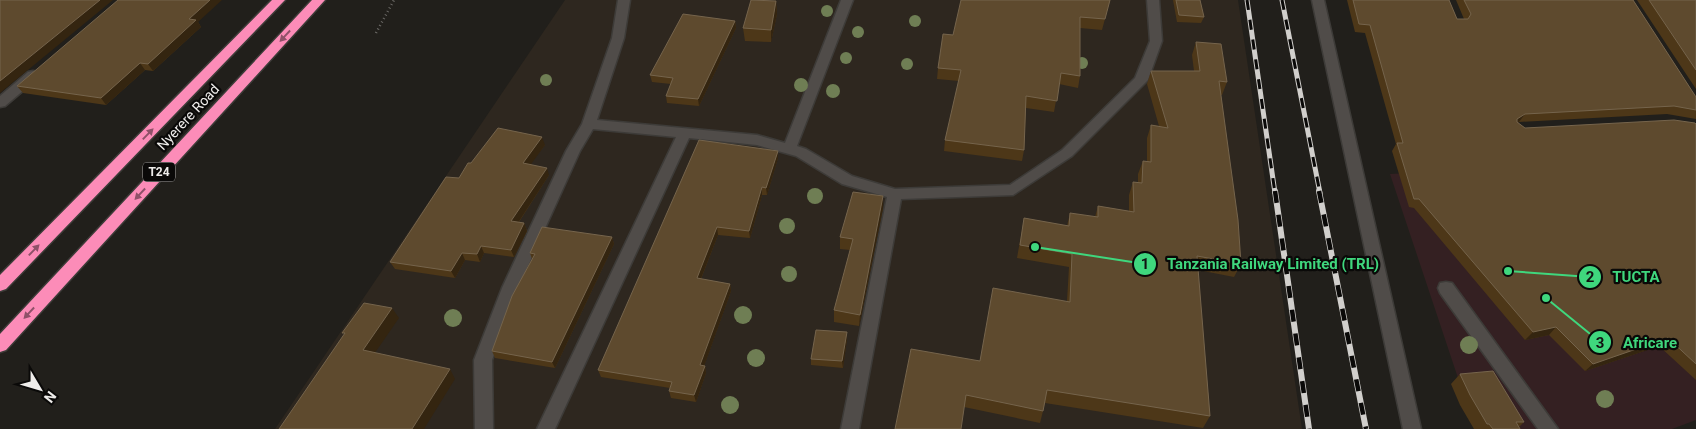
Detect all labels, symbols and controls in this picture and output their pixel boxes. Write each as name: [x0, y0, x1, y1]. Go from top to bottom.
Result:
one-way arrow: [280, 29, 291, 42]
street label: Nyerere Road: [154, 81, 222, 153]
one-way arrow: [142, 128, 154, 140]
road number: T24: [143, 162, 175, 182]
one-way arrow: [134, 187, 145, 200]
one-way arrow: [28, 245, 40, 257]
callout: Tanzania Railway Limited (TRL): [1132, 249, 1390, 279]
text: 1: [1141, 255, 1149, 273]
text: Tanzania Railway Limited (TRL): [1167, 255, 1379, 273]
callout: TUCTA: [1577, 262, 1670, 292]
text: 2: [1586, 268, 1595, 286]
text: TUCTA: [1612, 268, 1661, 286]
one-way arrow: [23, 307, 35, 319]
callout: Africare: [1588, 327, 1687, 357]
text: 3: [1596, 334, 1604, 352]
text: Africare: [1623, 334, 1677, 352]
north arrow: [15, 364, 65, 414]
text: N: [41, 388, 60, 406]

